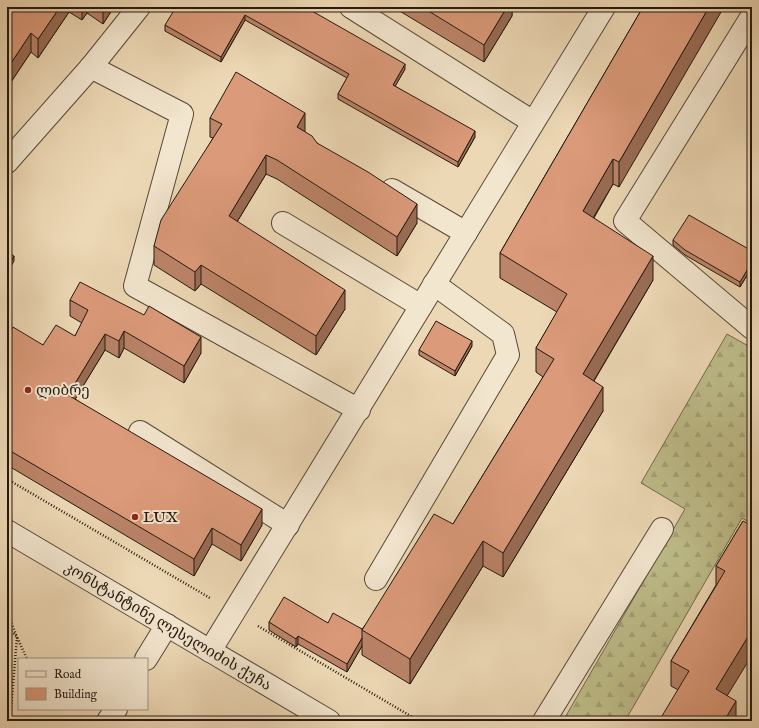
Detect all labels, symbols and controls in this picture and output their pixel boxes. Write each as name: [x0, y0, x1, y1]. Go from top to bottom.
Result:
place label: ლიბრე: [36, 381, 90, 400]
marker: ლიბრე: [23, 385, 33, 395]
place label: LUX: [143, 508, 178, 527]
marker: LUX: [130, 512, 140, 522]
street label: კონსტანტინე ლესელიძის ქუჩა: [61, 558, 275, 695]
legend: [18, 658, 148, 710]
text: Road: [54, 667, 82, 682]
text: Building: [54, 687, 98, 702]

